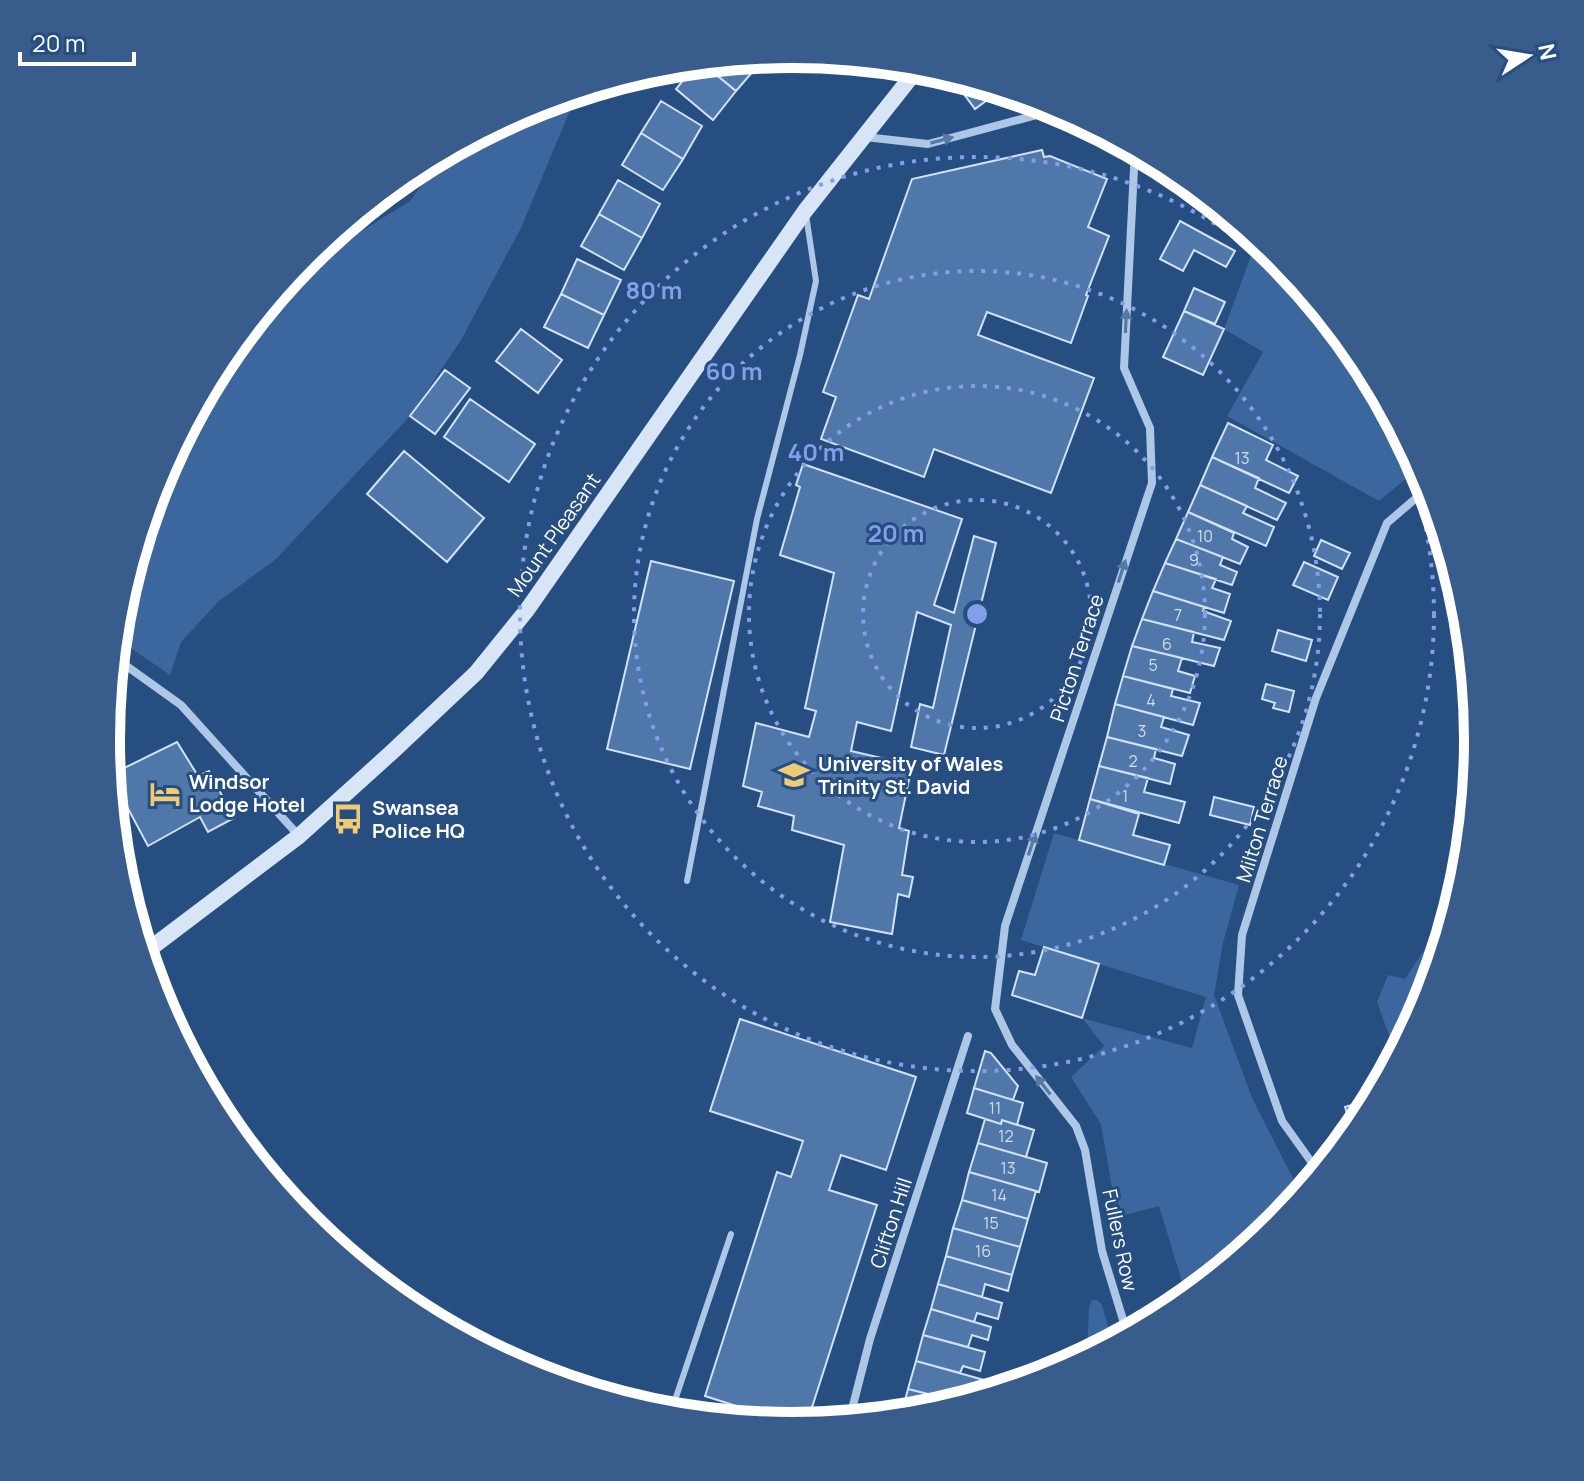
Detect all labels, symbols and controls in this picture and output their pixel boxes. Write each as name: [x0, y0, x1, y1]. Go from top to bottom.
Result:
scale bar: [20, 16, 134, 66]
north arrow: [1488, 16, 1568, 96]
text: 20 m: [32, 26, 85, 59]
text: N: [1531, 41, 1564, 63]
one-way arrow: [931, 133, 955, 146]
text: 80 m: [626, 273, 682, 306]
one-way arrow: [1120, 308, 1133, 333]
text: 60 m: [705, 354, 763, 387]
text: 40 m: [788, 435, 844, 468]
house number: 13: [1234, 447, 1250, 469]
street label: Mount Pleasant: [501, 467, 606, 602]
text: 20 m: [868, 516, 924, 549]
house number: 10: [1197, 525, 1213, 547]
house number: 9: [1189, 549, 1199, 571]
one-way arrow: [1117, 559, 1129, 583]
street label: Picton Terrace: [1043, 591, 1110, 725]
centre of rings: [963, 600, 991, 628]
house number: 7: [1174, 604, 1182, 626]
house number: 6: [1162, 633, 1172, 655]
house number: 5: [1148, 654, 1158, 676]
house number: 4: [1146, 689, 1156, 711]
house number: 3: [1138, 720, 1146, 742]
place label: University of Wales Trinity St. David: [818, 750, 1003, 800]
house number: 2: [1128, 750, 1138, 772]
street label: Milton Terrace: [1229, 752, 1294, 885]
school or university icon: University of Wales Trinity St. David: [777, 758, 811, 792]
place label: Windsor Lodge Hotel: [189, 768, 305, 818]
hotel icon: Windsor Lodge Hotel: [148, 777, 182, 811]
house number: 1: [1122, 785, 1128, 807]
place label: Swansea Police HQ: [372, 794, 465, 844]
bus stop icon: Swansea Police HQ: [331, 802, 365, 836]
one-way arrow: [1026, 832, 1038, 856]
one-way arrow: [1036, 1075, 1052, 1095]
house number: 11: [989, 1097, 1001, 1119]
house number: 12: [998, 1125, 1014, 1147]
house number: 13: [1000, 1157, 1016, 1179]
street label: Clifton Hill: [863, 1174, 918, 1272]
house number: 14: [991, 1184, 1007, 1206]
street label: Fullers Row: [1097, 1186, 1144, 1293]
house number: 15: [983, 1212, 999, 1234]
house number: 16: [975, 1240, 991, 1262]

